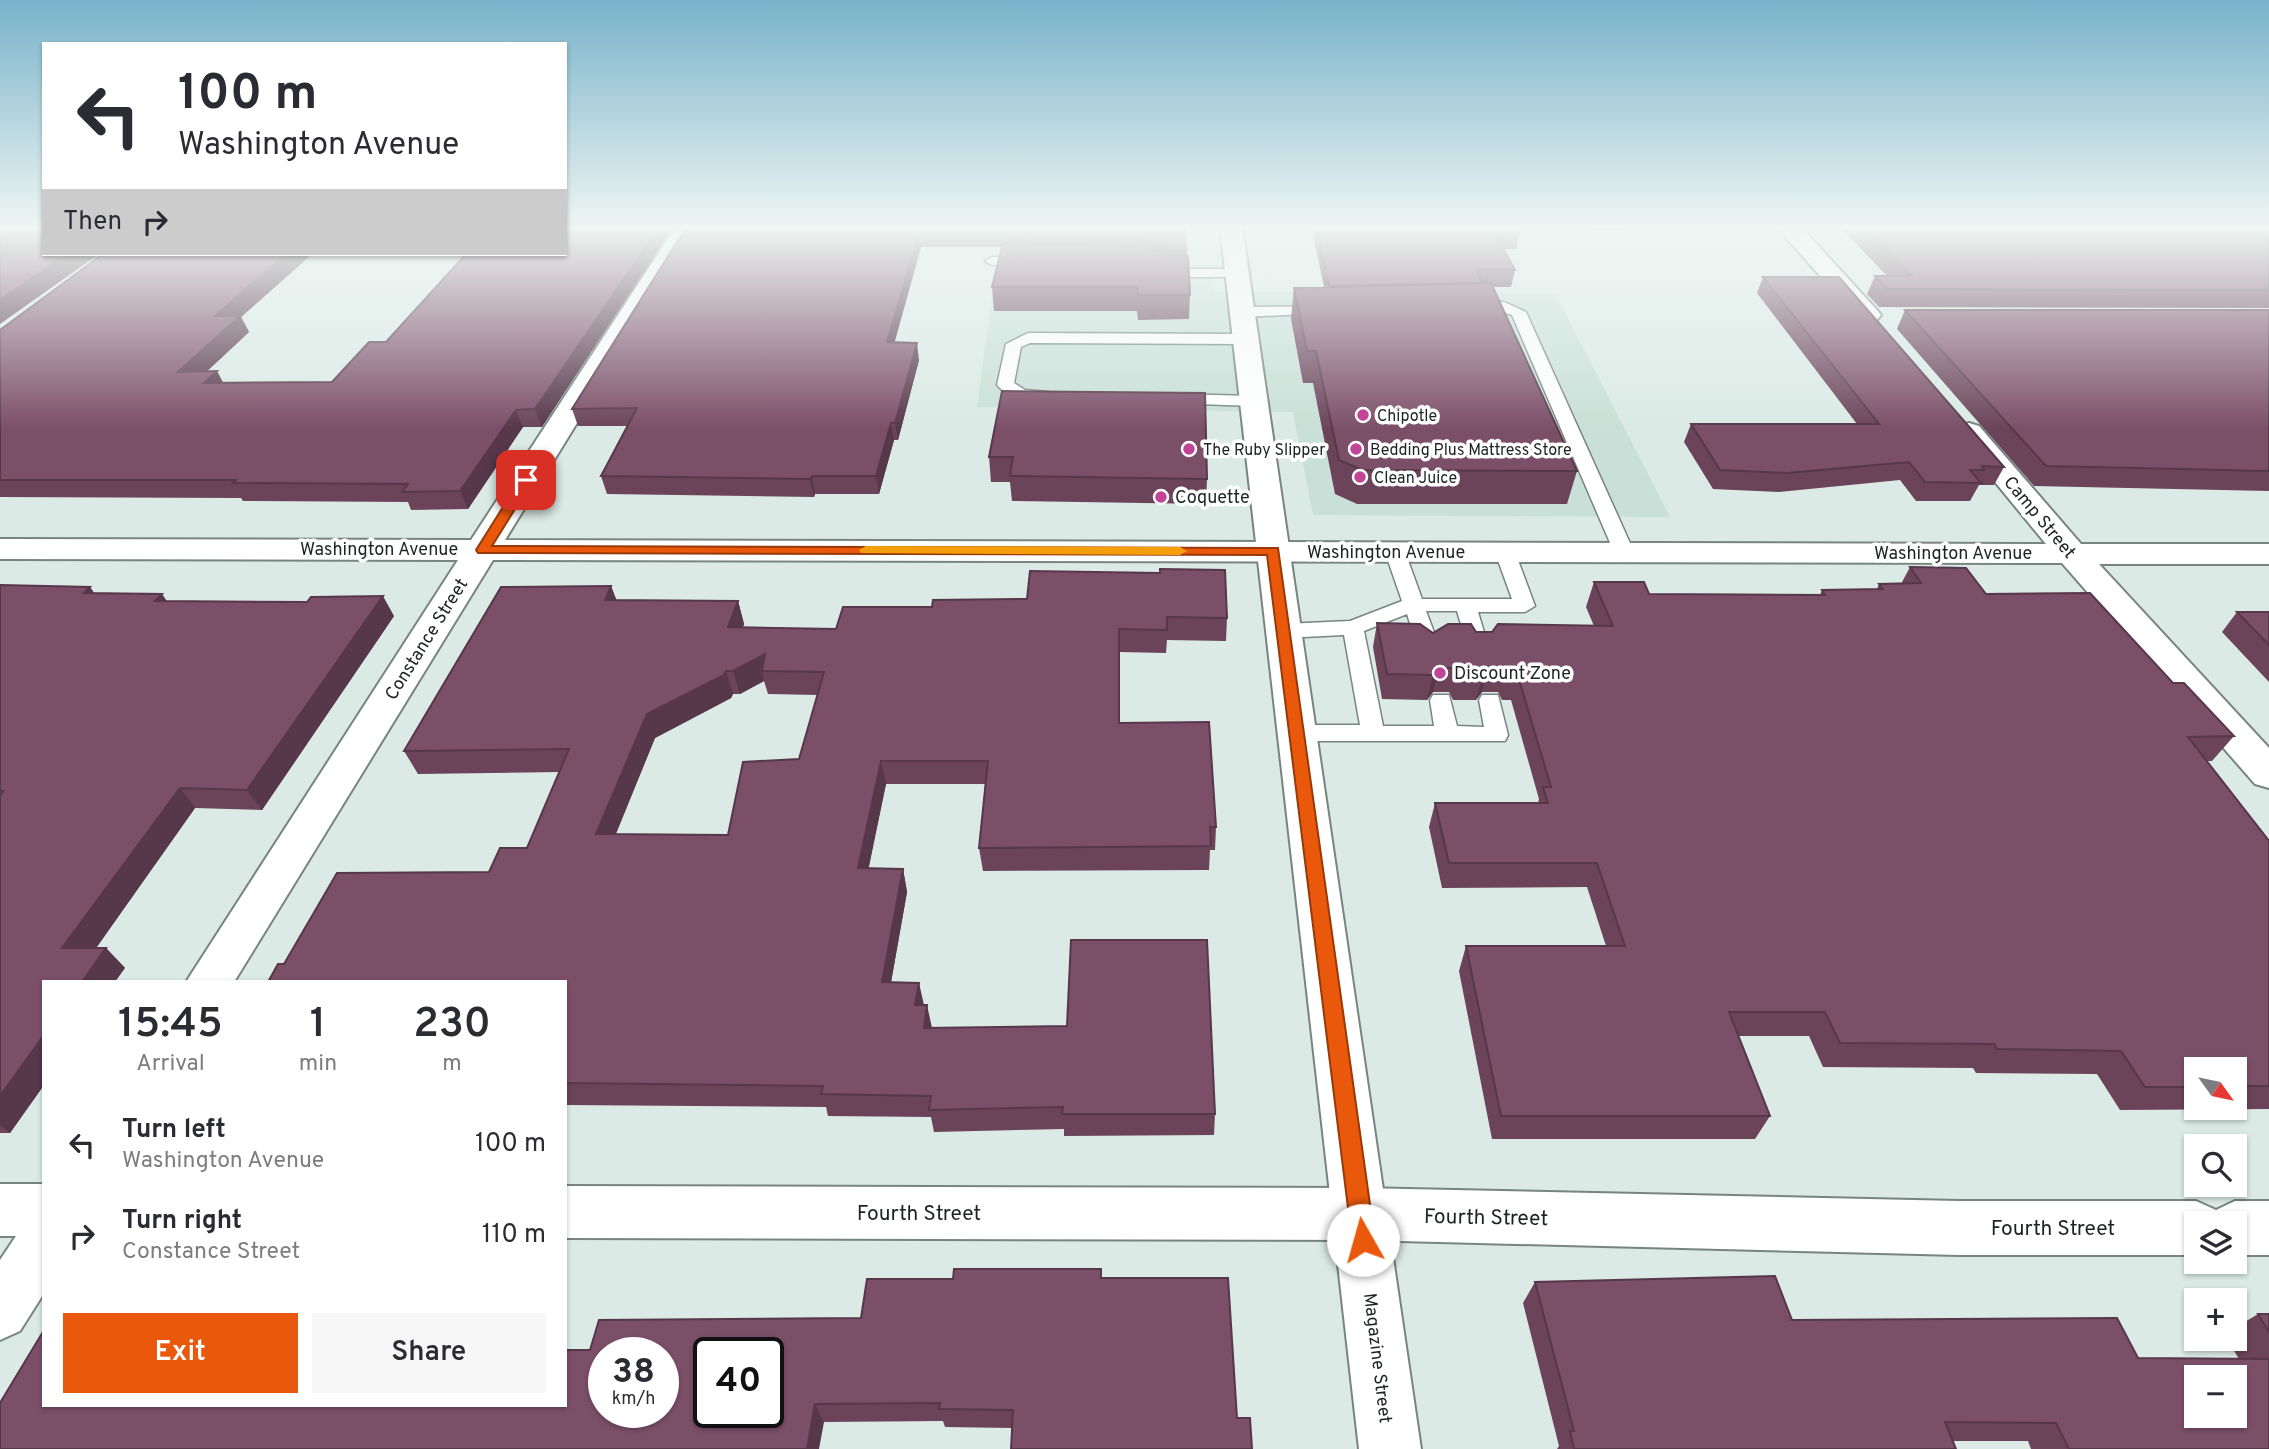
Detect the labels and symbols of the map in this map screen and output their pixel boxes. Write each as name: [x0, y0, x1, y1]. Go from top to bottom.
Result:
marker: Chipotle: [1355, 407, 1371, 423]
place label: Chipotle: [1377, 407, 1437, 427]
marker: The Ruby Slipper: [1181, 441, 1197, 457]
place label: The Ruby Slipper: [1203, 441, 1326, 461]
marker: Bedding Plus Mattress Store: [1348, 441, 1364, 457]
place label: Bedding Plus Mattress Store: [1370, 441, 1572, 461]
pin: [496, 450, 556, 510]
marker: Clean Juice: [1352, 469, 1368, 485]
place label: Clean Juice: [1374, 469, 1457, 489]
street label: Camp Street: [1998, 472, 2080, 564]
place label: Coquette: [1175, 487, 1250, 510]
marker: Coquette: [1153, 489, 1169, 505]
street label: Washington Avenue: [300, 539, 458, 562]
street label: Washington Avenue: [1307, 542, 1465, 565]
street label: Washington Avenue: [1874, 543, 2032, 566]
street label: Constance Street: [381, 575, 474, 705]
place label: Discount Zone: [1454, 663, 1571, 686]
marker: Discount Zone: [1432, 665, 1448, 681]
north arrow: [2184, 1057, 2247, 1120]
street label: Fourth Street: [857, 1201, 981, 1228]
position arrow: [1326, 1203, 1400, 1277]
street label: Fourth Street: [1424, 1204, 1548, 1233]
street label: Fourth Street: [1991, 1216, 2115, 1243]
street label: Magazine Street: [1357, 1292, 1396, 1425]
speed limit sign: 40: [693, 1337, 784, 1428]

